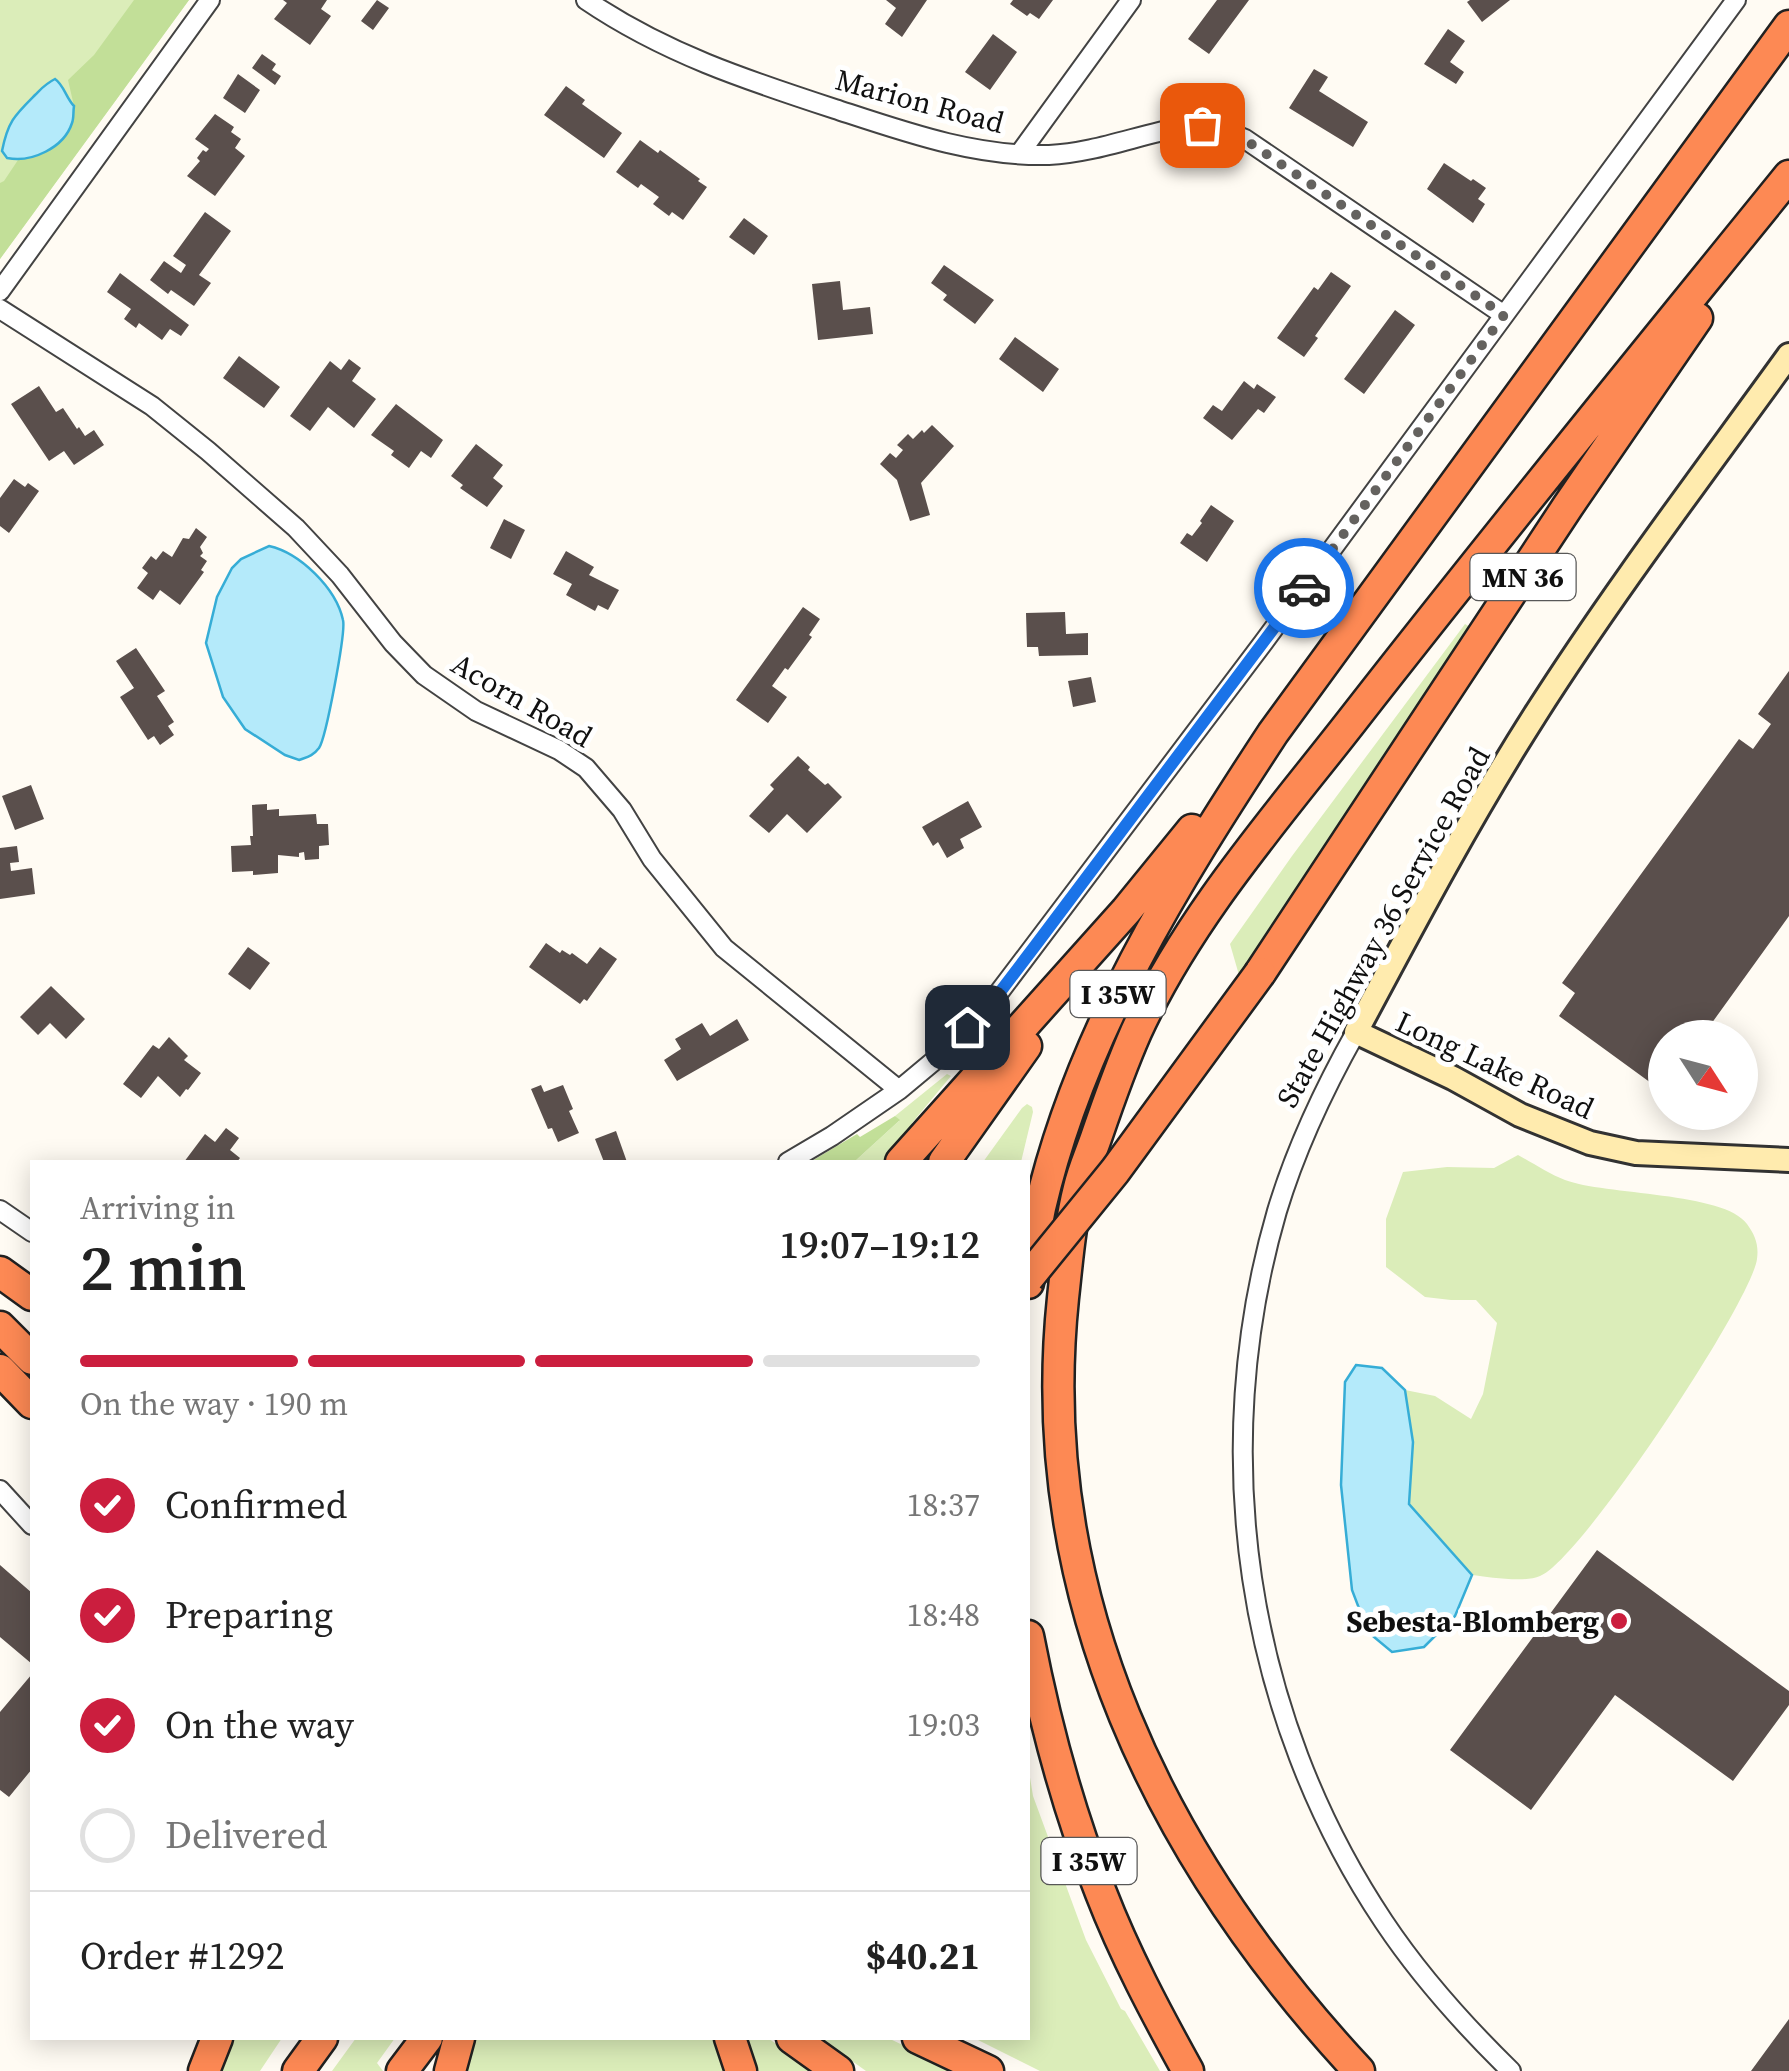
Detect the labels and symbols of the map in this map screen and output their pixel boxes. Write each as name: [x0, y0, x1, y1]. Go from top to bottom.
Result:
street label: Marion Road: [831, 59, 1009, 143]
pin: [1160, 83, 1245, 168]
courier: [1254, 538, 1354, 638]
road number: MN 36: [1470, 554, 1576, 600]
street label: Acorn Road: [444, 643, 600, 757]
street label: State Highway 36 Service Road: [1267, 739, 1499, 1115]
road number: I 35W: [1070, 971, 1166, 1017]
pin: [925, 985, 1010, 1070]
street label: Long Lake Road: [1389, 1001, 1601, 1129]
north arrow: [1648, 1020, 1758, 1130]
place label: Sebesta-Blomberg: [1346, 1601, 1599, 1642]
marker: Sebesta-Blomberg: [1608, 1610, 1630, 1632]
road number: I 35W: [1042, 1838, 1136, 1884]

